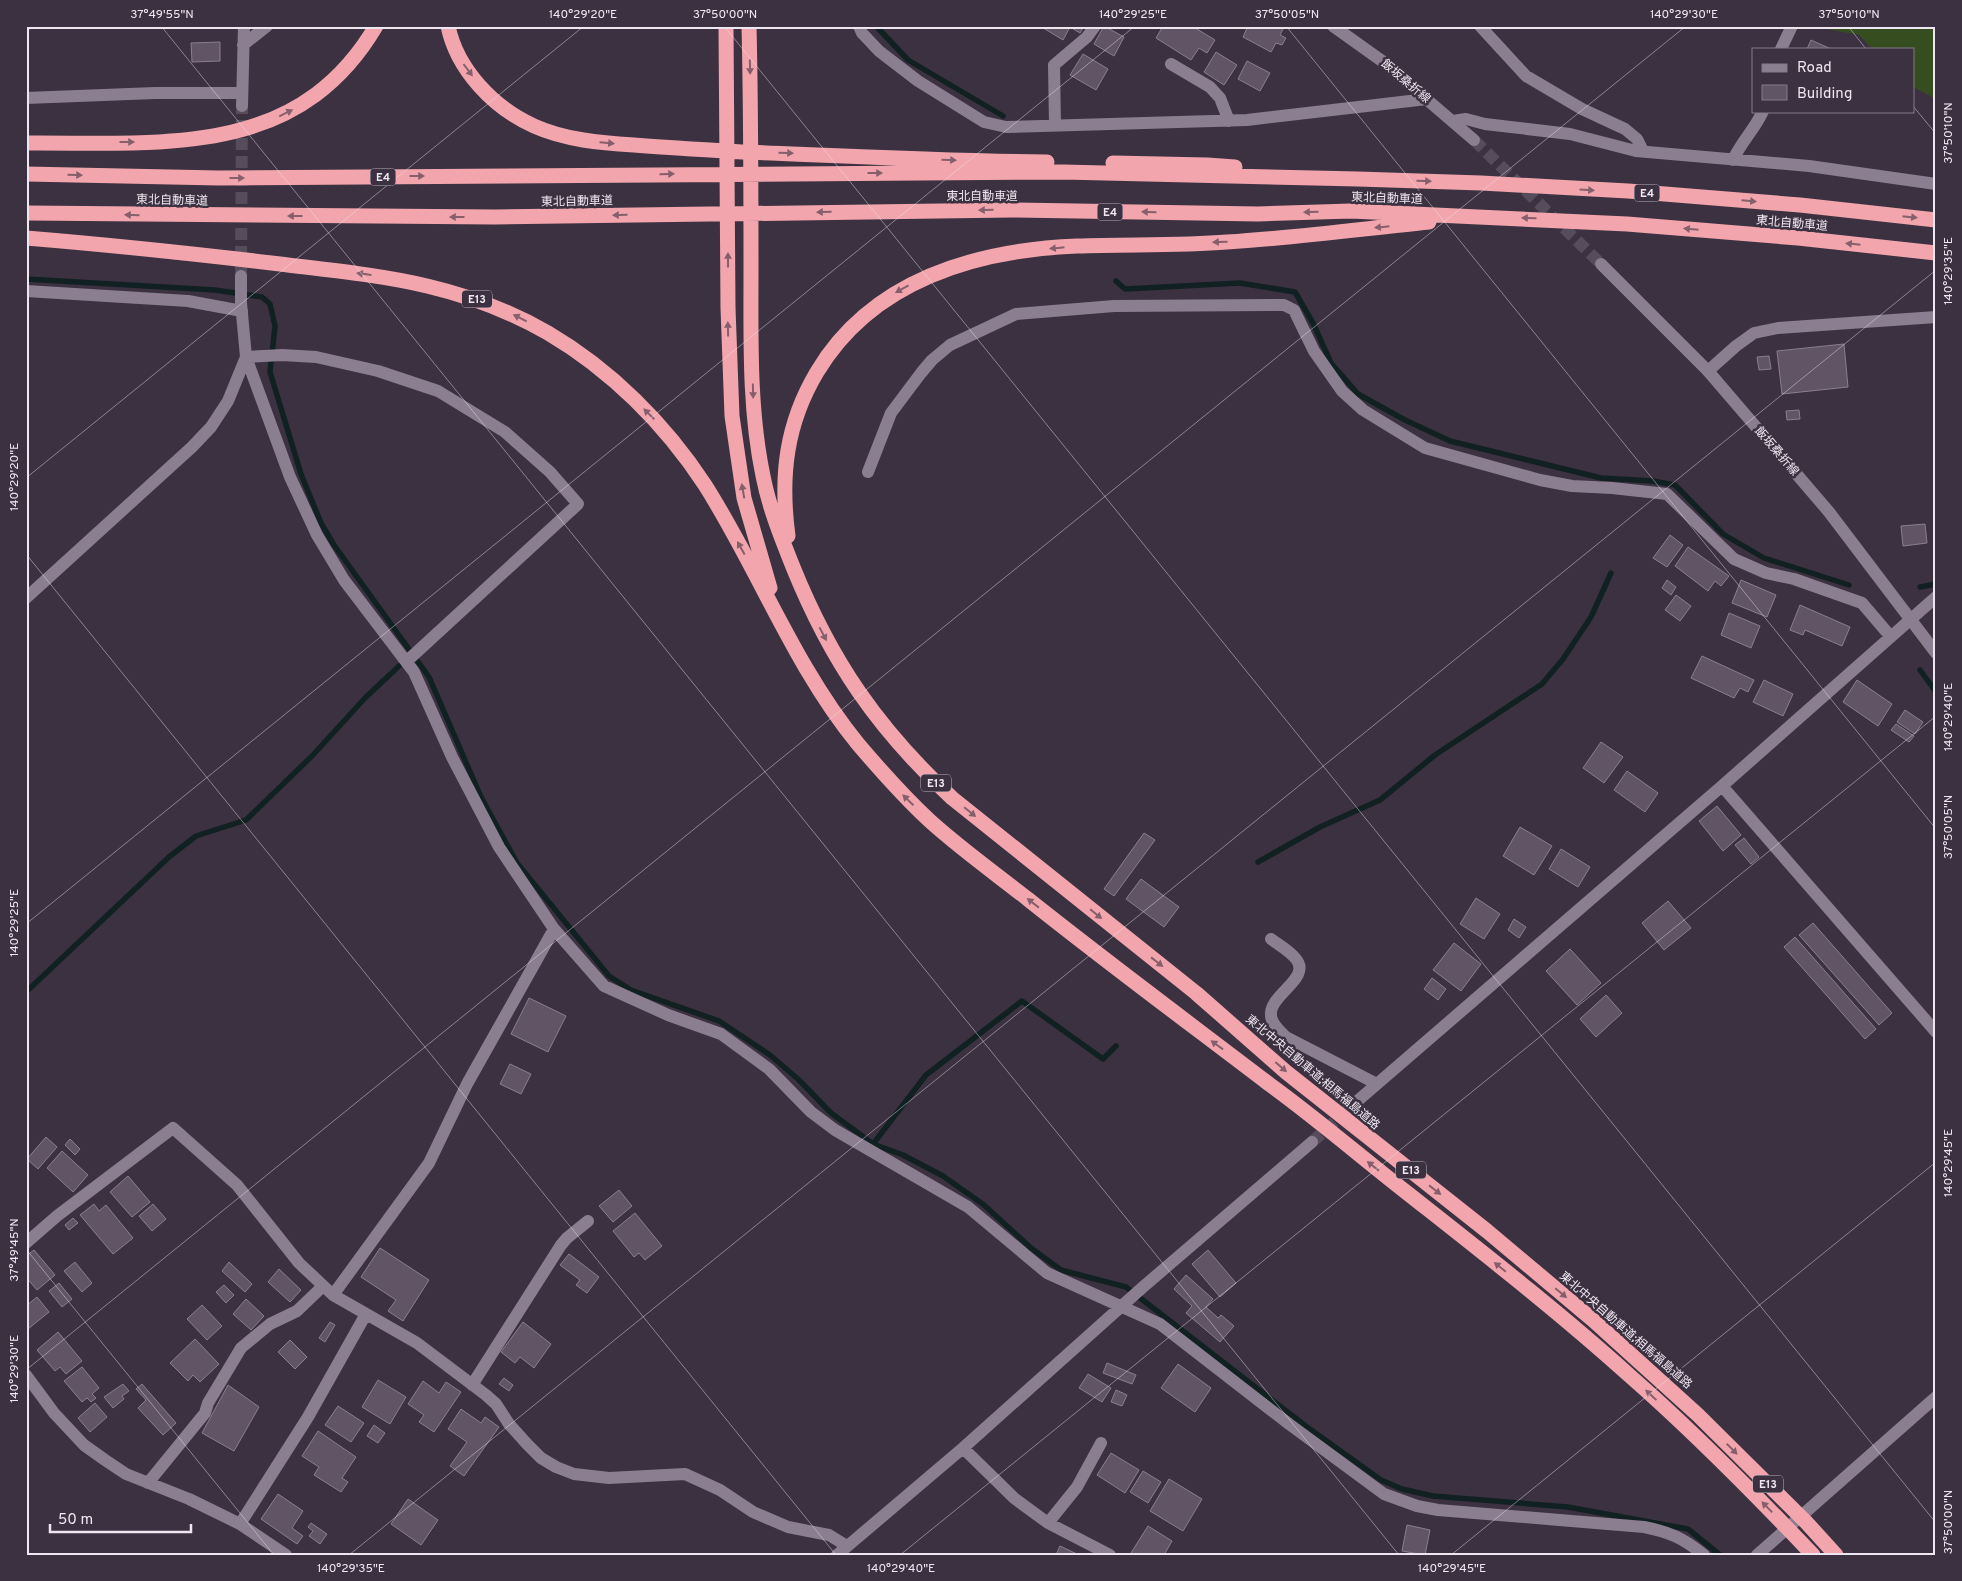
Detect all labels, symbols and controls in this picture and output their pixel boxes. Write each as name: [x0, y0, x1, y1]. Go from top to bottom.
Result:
text: 37°49'55"N: [130, 7, 194, 23]
text: 140°29'20"E: [549, 7, 617, 23]
text: 37°50'00"N: [693, 7, 757, 23]
text: 140°29'25"E: [1099, 7, 1167, 23]
text: 37°50'05"N: [1255, 7, 1319, 23]
text: 140°29'30"E: [1650, 7, 1718, 23]
text: 37°50'10"N: [1818, 7, 1880, 23]
legend: [1752, 48, 1914, 112]
street label: 飯坂桑折線: [1377, 56, 1433, 107]
one-way arrow: [746, 59, 754, 75]
text: Road: [1797, 59, 1832, 78]
one-way arrow: [463, 63, 473, 77]
text: Building: [1797, 85, 1852, 104]
text: 37°50'10"N: [1941, 102, 1957, 164]
one-way arrow: [279, 109, 293, 117]
one-way arrow: [120, 138, 136, 146]
one-way arrow: [599, 140, 615, 148]
one-way arrow: [779, 150, 795, 158]
one-way arrow: [941, 157, 957, 165]
road number: E4: [370, 168, 396, 186]
one-way arrow: [867, 169, 883, 177]
one-way arrow: [660, 170, 676, 178]
one-way arrow: [67, 171, 83, 179]
one-way arrow: [410, 172, 426, 180]
one-way arrow: [230, 174, 246, 182]
one-way arrow: [1417, 177, 1433, 185]
road number: E4: [1634, 184, 1660, 202]
one-way arrow: [1579, 186, 1595, 194]
street label: 東北自動車道: [946, 189, 1018, 205]
street label: 東北自動車道: [1351, 190, 1423, 208]
street label: 東北自動車道: [136, 192, 208, 210]
street label: 東北自動車道: [541, 193, 613, 211]
one-way arrow: [1741, 197, 1757, 205]
road number: E4: [1098, 203, 1122, 220]
one-way arrow: [978, 206, 994, 214]
one-way arrow: [815, 208, 831, 216]
one-way arrow: [1140, 208, 1156, 216]
one-way arrow: [1303, 209, 1319, 217]
one-way arrow: [124, 211, 140, 219]
one-way arrow: [611, 211, 627, 219]
one-way arrow: [286, 212, 302, 220]
one-way arrow: [449, 213, 465, 221]
street label: 東北自動車道: [1755, 213, 1828, 235]
one-way arrow: [1903, 213, 1919, 221]
one-way arrow: [1520, 214, 1536, 222]
one-way arrow: [1373, 223, 1389, 231]
one-way arrow: [1682, 225, 1698, 233]
text: 140°29'35"E: [1941, 237, 1957, 305]
one-way arrow: [1212, 239, 1228, 247]
one-way arrow: [1844, 240, 1860, 248]
one-way arrow: [1049, 244, 1065, 252]
one-way arrow: [724, 251, 732, 267]
one-way arrow: [356, 270, 372, 278]
one-way arrow: [895, 285, 908, 294]
road number: E13: [462, 290, 492, 308]
one-way arrow: [512, 314, 527, 322]
one-way arrow: [724, 321, 732, 337]
one-way arrow: [749, 383, 757, 399]
one-way arrow: [643, 408, 655, 420]
street label: 飯坂桑折線: [1751, 424, 1802, 480]
text: 140°29'20"E: [7, 443, 23, 511]
one-way arrow: [739, 483, 747, 498]
one-way arrow: [736, 541, 745, 555]
one-way arrow: [819, 627, 827, 641]
text: 140°29'40"E: [1941, 683, 1957, 751]
road number: E13: [921, 774, 951, 791]
one-way arrow: [902, 794, 914, 806]
text: 37°50'05"N: [1941, 795, 1957, 859]
one-way arrow: [963, 807, 976, 818]
text: 140°29'25"E: [7, 889, 23, 957]
one-way arrow: [1027, 898, 1040, 909]
one-way arrow: [1089, 909, 1102, 920]
one-way arrow: [1150, 956, 1163, 967]
street label: 東北中央自動車道;相馬福島道路: [1242, 1012, 1383, 1134]
one-way arrow: [1210, 1040, 1224, 1050]
one-way arrow: [1274, 1061, 1287, 1072]
text: 140°29'45"E: [1941, 1129, 1957, 1197]
one-way arrow: [1367, 1160, 1380, 1171]
road number: E13: [1396, 1162, 1426, 1178]
one-way arrow: [1428, 1184, 1441, 1195]
text: 37°49'45"N: [7, 1218, 23, 1282]
one-way arrow: [1494, 1261, 1507, 1272]
street label: 東北中央自動車道;相馬福島道路: [1556, 1269, 1695, 1393]
one-way arrow: [1554, 1287, 1567, 1298]
text: 140°29'30"E: [7, 1335, 23, 1403]
one-way arrow: [1645, 1389, 1657, 1401]
one-way arrow: [1726, 1443, 1738, 1455]
road number: E13: [1753, 1476, 1783, 1492]
text: 37°50'00"N: [1941, 1490, 1957, 1554]
scale bar: [50, 1501, 191, 1533]
one-way arrow: [1761, 1501, 1773, 1513]
text: 50 m: [58, 1511, 93, 1530]
text: 140°29'35"E: [317, 1561, 385, 1577]
text: 140°29'40"E: [867, 1561, 935, 1577]
text: 140°29'45"E: [1418, 1561, 1486, 1577]

